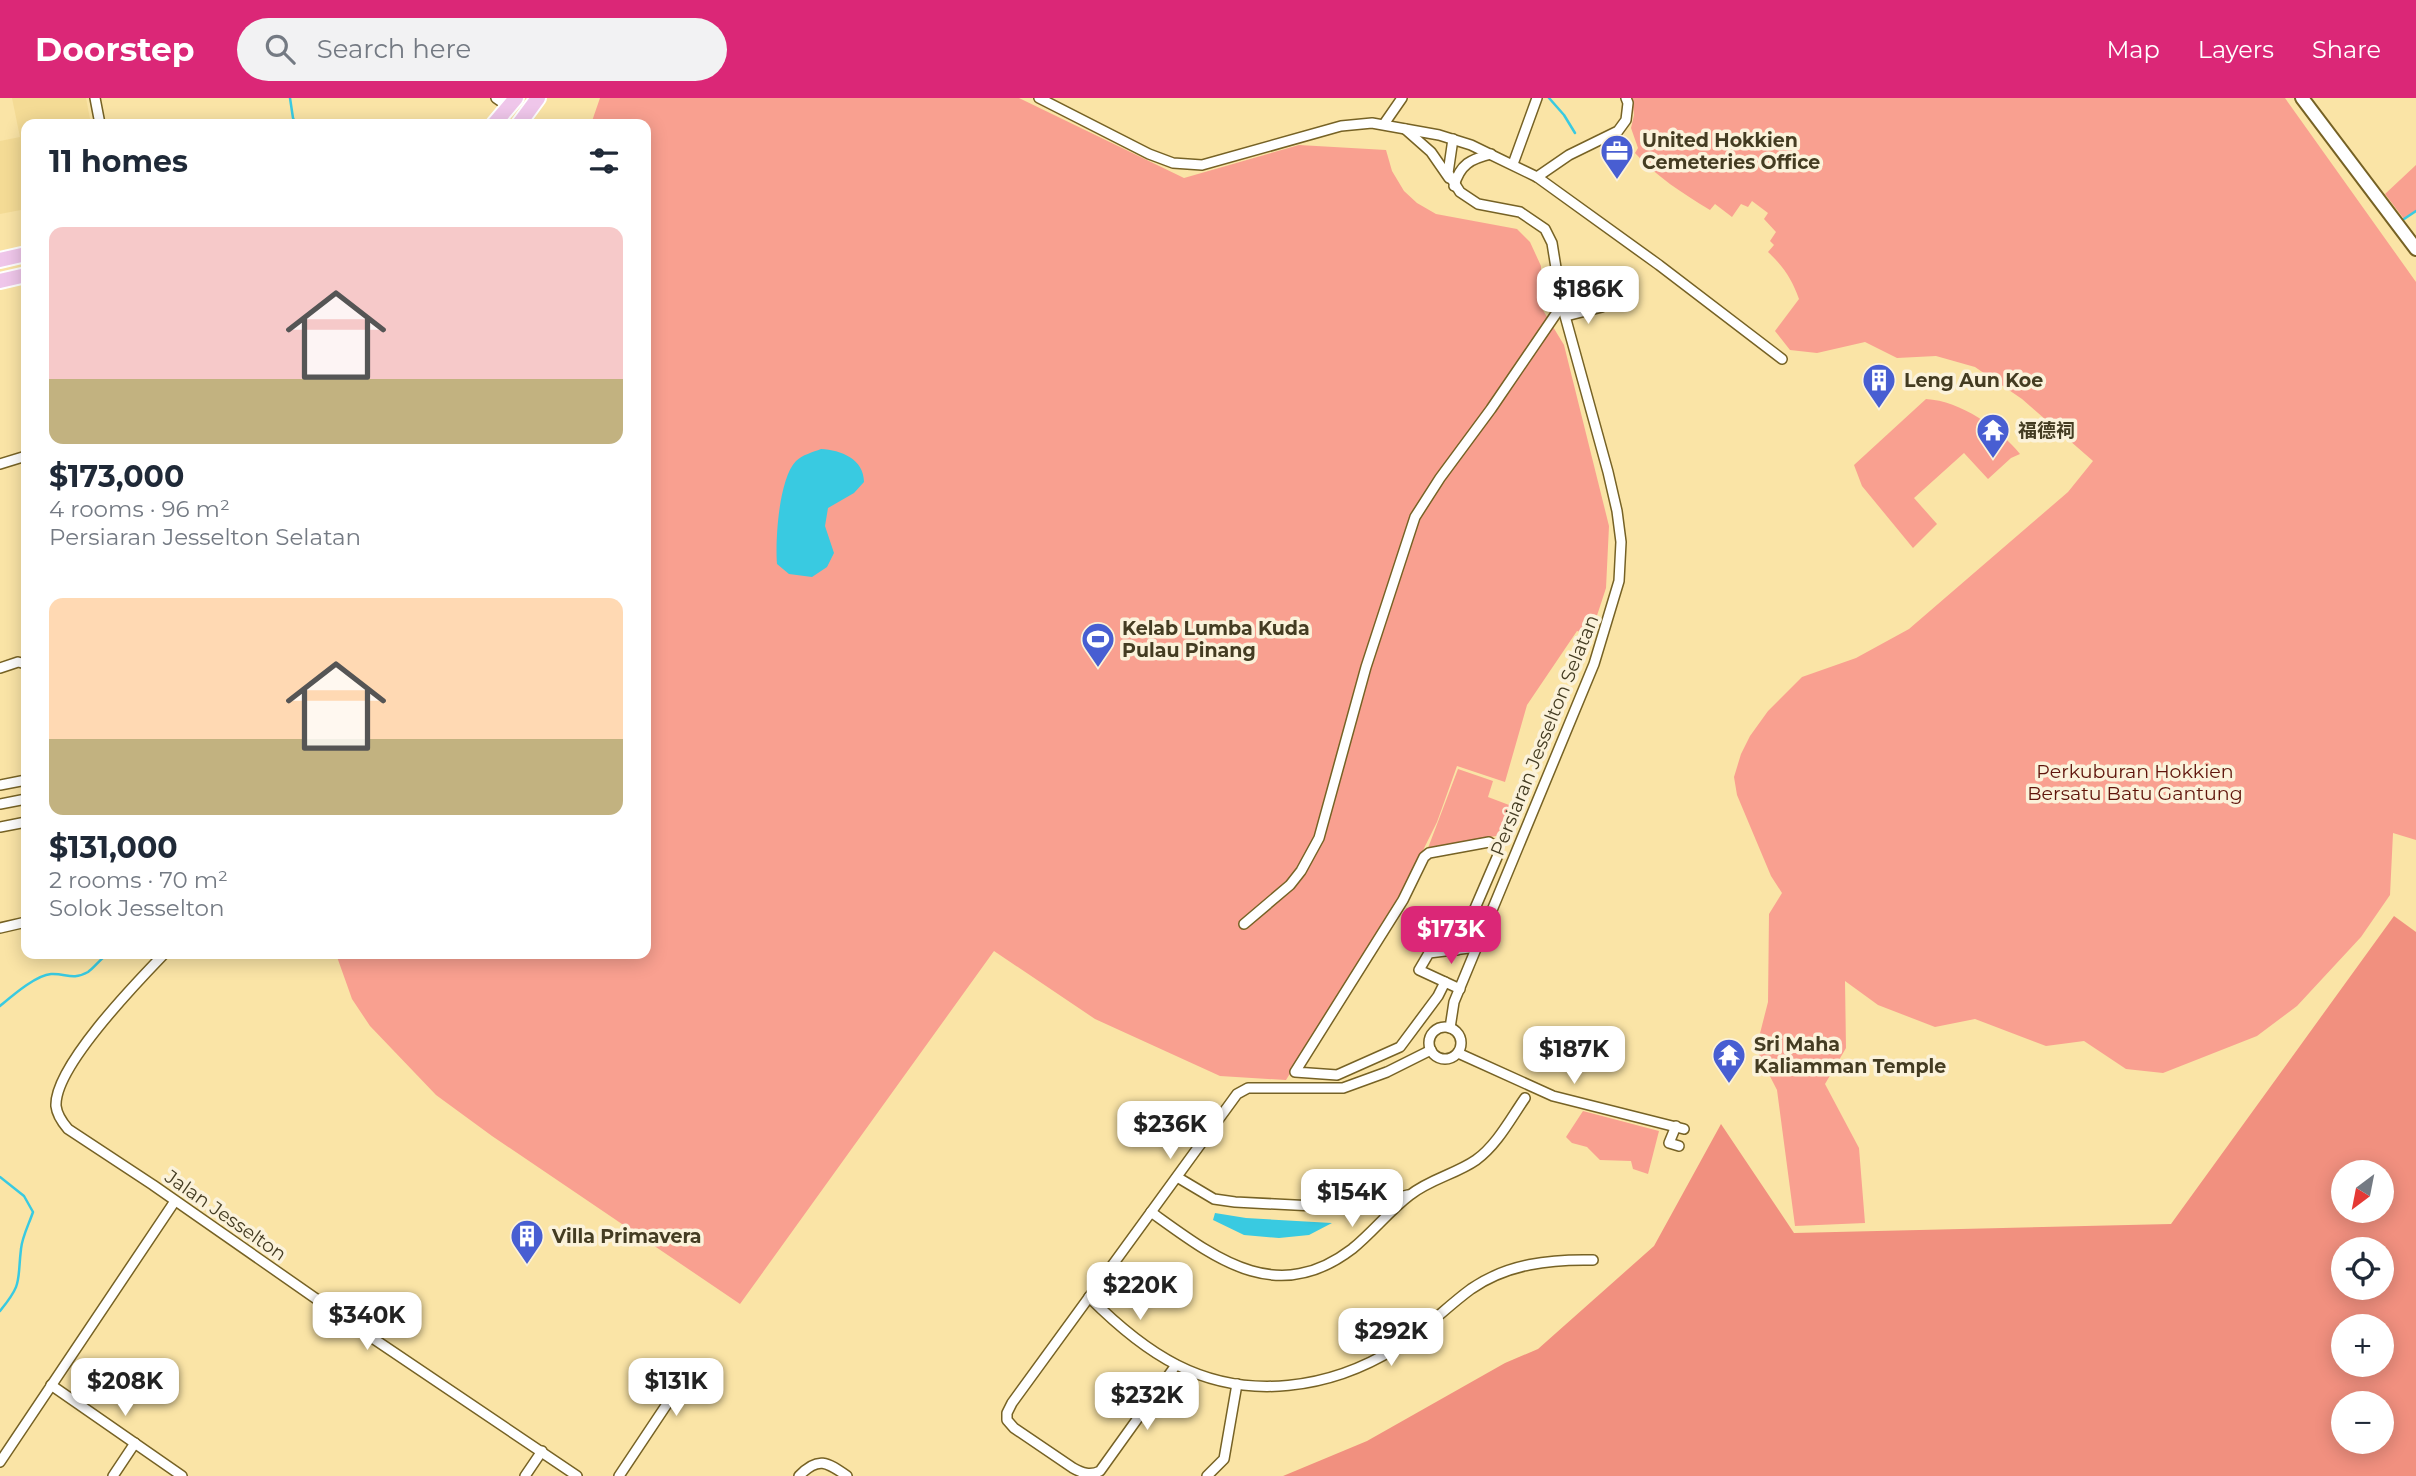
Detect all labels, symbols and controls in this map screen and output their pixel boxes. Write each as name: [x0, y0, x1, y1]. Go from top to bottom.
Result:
search box: [237, 18, 727, 81]
text: Doorstep: [35, 29, 195, 69]
icon: search: [261, 30, 299, 68]
text: Search here: [317, 33, 471, 65]
text: Map: [2106, 35, 2160, 64]
text: Layers: [2198, 35, 2274, 64]
text: Share: [2312, 35, 2381, 64]
place label: United Hokkien Cemeteries Office: [1642, 129, 1820, 174]
office icon: United Hokkien Cemeteries Office: [1598, 132, 1636, 181]
icon: filters: [585, 142, 623, 180]
text: 11 homes: [49, 143, 188, 180]
pin: $186K: [1539, 266, 1637, 326]
icon: home: [273, 272, 399, 398]
text: $186K: [1553, 275, 1623, 303]
building icon: Leng Aun Koe: [1860, 361, 1898, 410]
place label: Leng Aun Koe: [1904, 369, 2043, 392]
temple icon: 福德祠: [1974, 411, 2012, 460]
place label: 福德祠: [2018, 419, 2075, 442]
text: $173,000: [49, 458, 184, 495]
text: 4 rooms · 96 m²: [49, 495, 230, 523]
text: Persiaran Jesselton Selatan: [49, 523, 361, 551]
street label: Persiaran Jesselton Selatan: [1486, 611, 1603, 859]
place label: Kelab Lumba Kuda Pulau Pinang: [1122, 617, 1310, 662]
sports icon: Kelab Lumba Kuda Pulau Pinang: [1079, 620, 1117, 669]
icon: home: [273, 643, 399, 769]
park label: Perkuburan Hokkien Bersatu Batu Gantung: [2027, 760, 2243, 805]
text: $131,000: [49, 829, 178, 866]
text: 2 rooms · 70 m²: [49, 866, 228, 894]
text: Solok Jesselton: [49, 894, 225, 922]
pin: $173K: [1402, 906, 1500, 966]
text: $173K: [1417, 915, 1485, 943]
pin: $187K: [1525, 1026, 1623, 1086]
place label: Sri Maha Kaliamman Temple: [1754, 1033, 1946, 1078]
text: $187K: [1539, 1035, 1609, 1063]
temple icon: Sri Maha Kaliamman Temple: [1710, 1036, 1748, 1085]
pin: $236K: [1121, 1102, 1219, 1161]
text: $236K: [1133, 1110, 1207, 1138]
north arrow: [2331, 1160, 2394, 1223]
map controls: [2331, 1160, 2394, 1454]
street label: Jalan Jesselton: [160, 1164, 291, 1266]
pin: $154K: [1303, 1170, 1401, 1229]
text: $154K: [1317, 1178, 1387, 1206]
building icon: Villa Primavera: [508, 1217, 546, 1266]
place label: Villa Primavera: [551, 1225, 702, 1248]
button: locate: [2331, 1237, 2394, 1300]
pin: $220K: [1091, 1262, 1189, 1322]
text: $220K: [1103, 1271, 1177, 1299]
pin: $340K: [318, 1292, 416, 1352]
text: $340K: [329, 1301, 405, 1329]
pin: $292K: [1342, 1308, 1440, 1368]
button: +: [2331, 1314, 2394, 1377]
text: $292K: [1354, 1317, 1428, 1345]
pin: $208K: [76, 1358, 174, 1418]
pin: $131K: [627, 1358, 725, 1418]
text: $208K: [87, 1367, 163, 1395]
text: $131K: [644, 1367, 708, 1395]
pin: $232K: [1098, 1372, 1196, 1432]
text: $232K: [1111, 1381, 1183, 1409]
button: −: [2331, 1391, 2394, 1454]

